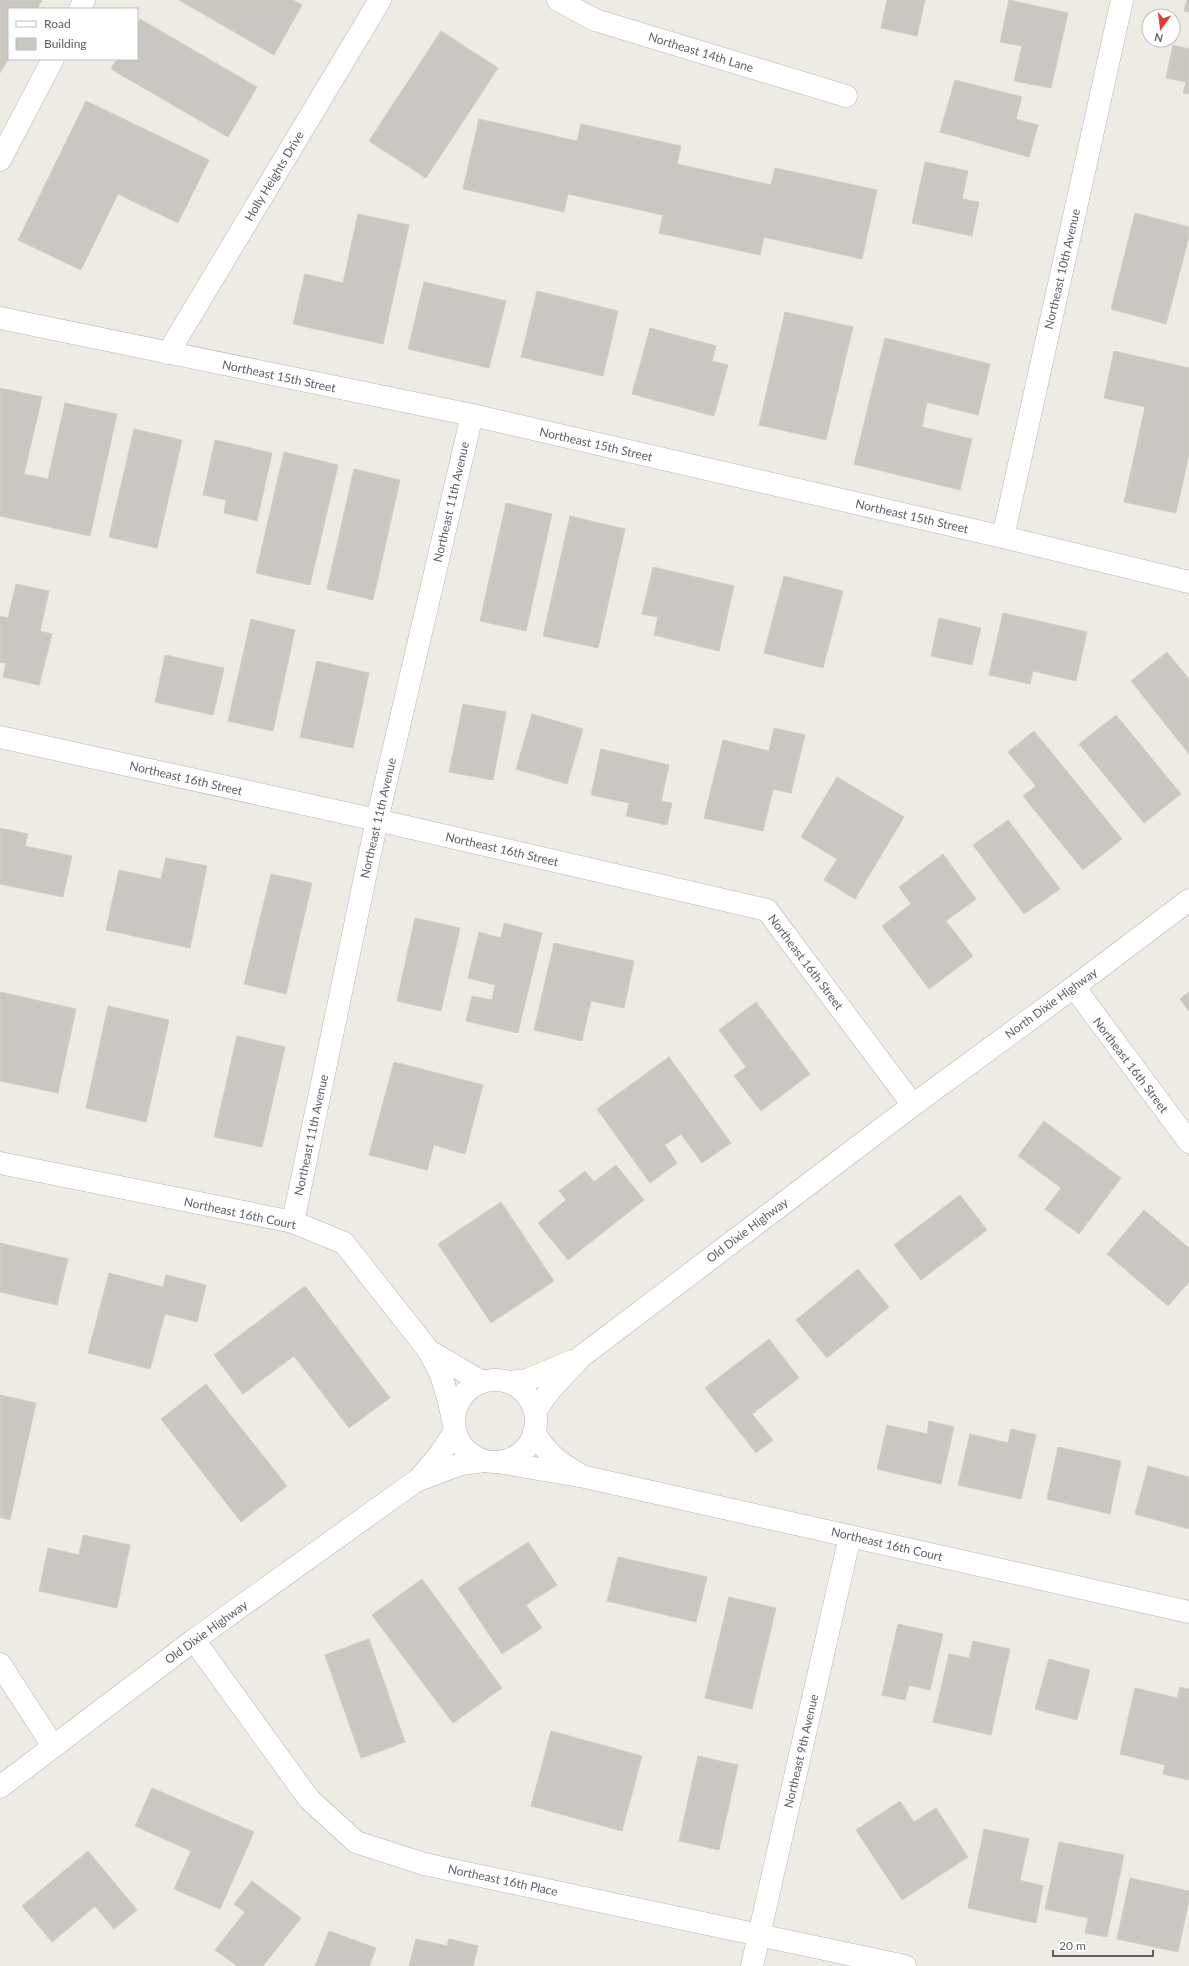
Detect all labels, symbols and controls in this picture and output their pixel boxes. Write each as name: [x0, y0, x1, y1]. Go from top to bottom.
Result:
legend: [8, 8, 138, 60]
north arrow: [1141, 8, 1181, 48]
text: Road: [44, 16, 71, 31]
street label: Northeast 14th Lane: [647, 29, 755, 75]
text: N: [1153, 31, 1164, 46]
text: Building: [44, 36, 87, 51]
street label: Holly Heights Drive: [241, 128, 307, 224]
street label: Northeast 10th Avenue: [1041, 207, 1083, 331]
street label: Northeast 15th Street: [221, 357, 338, 395]
street label: Northeast 15th Street: [538, 424, 655, 464]
street label: Northeast 11th Avenue: [430, 440, 472, 564]
street label: Northeast 15th Street: [854, 496, 971, 536]
street label: Northeast 11th Avenue: [357, 756, 399, 880]
street label: Northeast 16th Street: [128, 758, 245, 798]
street label: Northeast 16th Street: [444, 829, 561, 869]
street label: Northeast 16th Street: [765, 911, 847, 1013]
street label: North Dixie Highway: [1002, 964, 1101, 1042]
street label: Northeast 16th Street: [1090, 1014, 1172, 1116]
street label: Northeast 11th Avenue: [291, 1073, 331, 1197]
street label: Northeast 16th Court: [183, 1194, 298, 1232]
street label: Old Dixie Highway: [703, 1194, 791, 1266]
street label: Northeast 16th Court: [830, 1524, 945, 1564]
street label: Old Dixie Highway: [162, 1597, 251, 1667]
street label: Northeast 9th Avenue: [781, 1693, 821, 1809]
street label: Northeast 16th Place: [447, 1861, 559, 1899]
scale bar: [1053, 1932, 1153, 1958]
text: 20 m: [1059, 1938, 1086, 1953]

